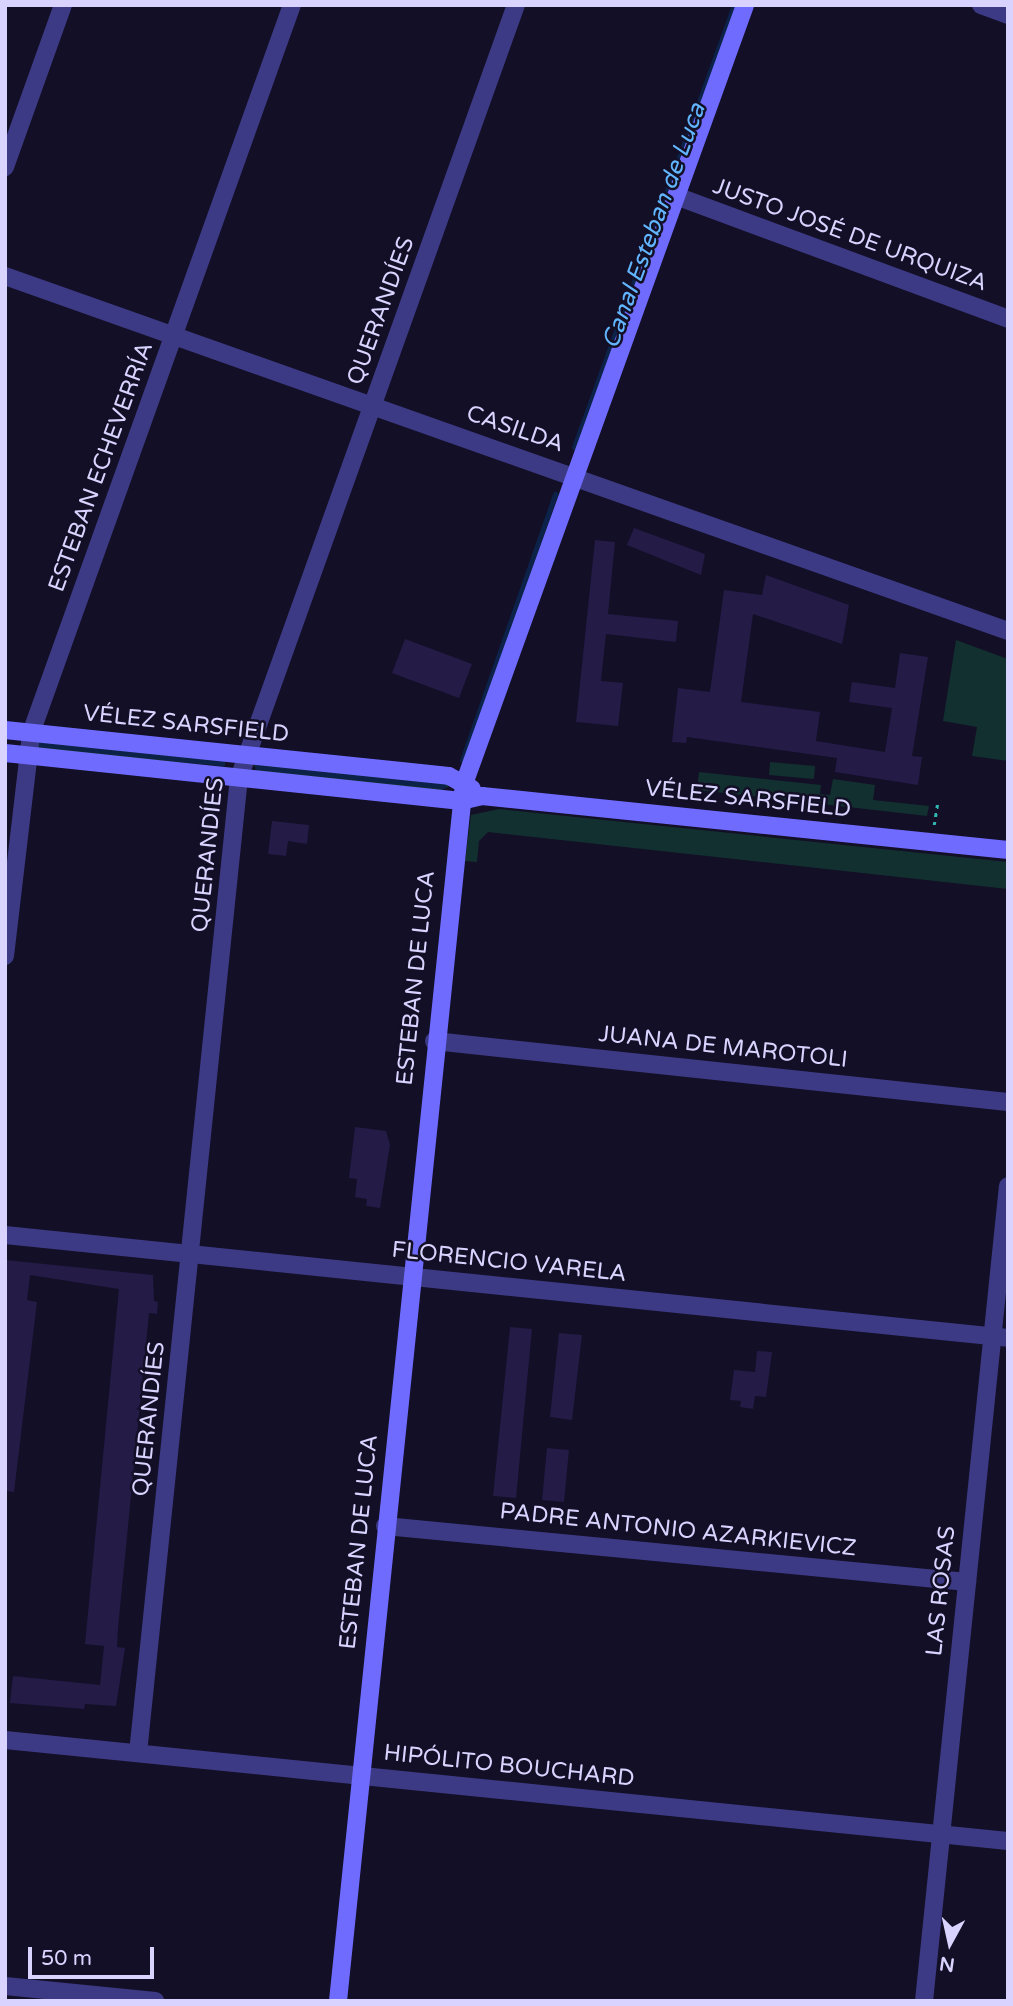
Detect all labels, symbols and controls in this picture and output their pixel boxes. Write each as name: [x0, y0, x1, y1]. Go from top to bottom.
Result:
water label: Canal Esteban de Luca: [596, 99, 712, 353]
street label: JUSTO JOSÉ DE URQUIZA: [709, 172, 991, 298]
street label: QUERANDÍES: [341, 233, 421, 389]
street label: ESTEBAN ECHEVERRÍA: [43, 338, 159, 596]
street label: CASILDA: [463, 399, 567, 459]
street label: VÉLEZ SARSFIELD: [82, 699, 290, 749]
street label: VÉLEZ SARSFIELD: [644, 774, 852, 824]
street label: QUERANDÍES: [186, 776, 230, 934]
street label: ESTEBAN DE LUCA: [391, 869, 441, 1087]
street label: JUANA DE MAROTOLI: [597, 1020, 849, 1074]
street label: FLORENCIO VARELA: [390, 1236, 628, 1288]
street label: QUERANDÍES: [127, 1340, 171, 1498]
street label: ESTEBAN DE LUCA: [334, 1433, 384, 1651]
street label: PADRE ANTONIO AZARKIEVICZ: [498, 1498, 858, 1562]
street label: LAS ROSAS: [920, 1525, 962, 1657]
street label: HIPÓLITO BOUCHARD: [382, 1739, 636, 1793]
north arrow: [915, 1908, 985, 1978]
scale bar: [32, 1932, 158, 1976]
text: 50 m: [41, 1946, 92, 1971]
text: N: [938, 1952, 956, 1976]

